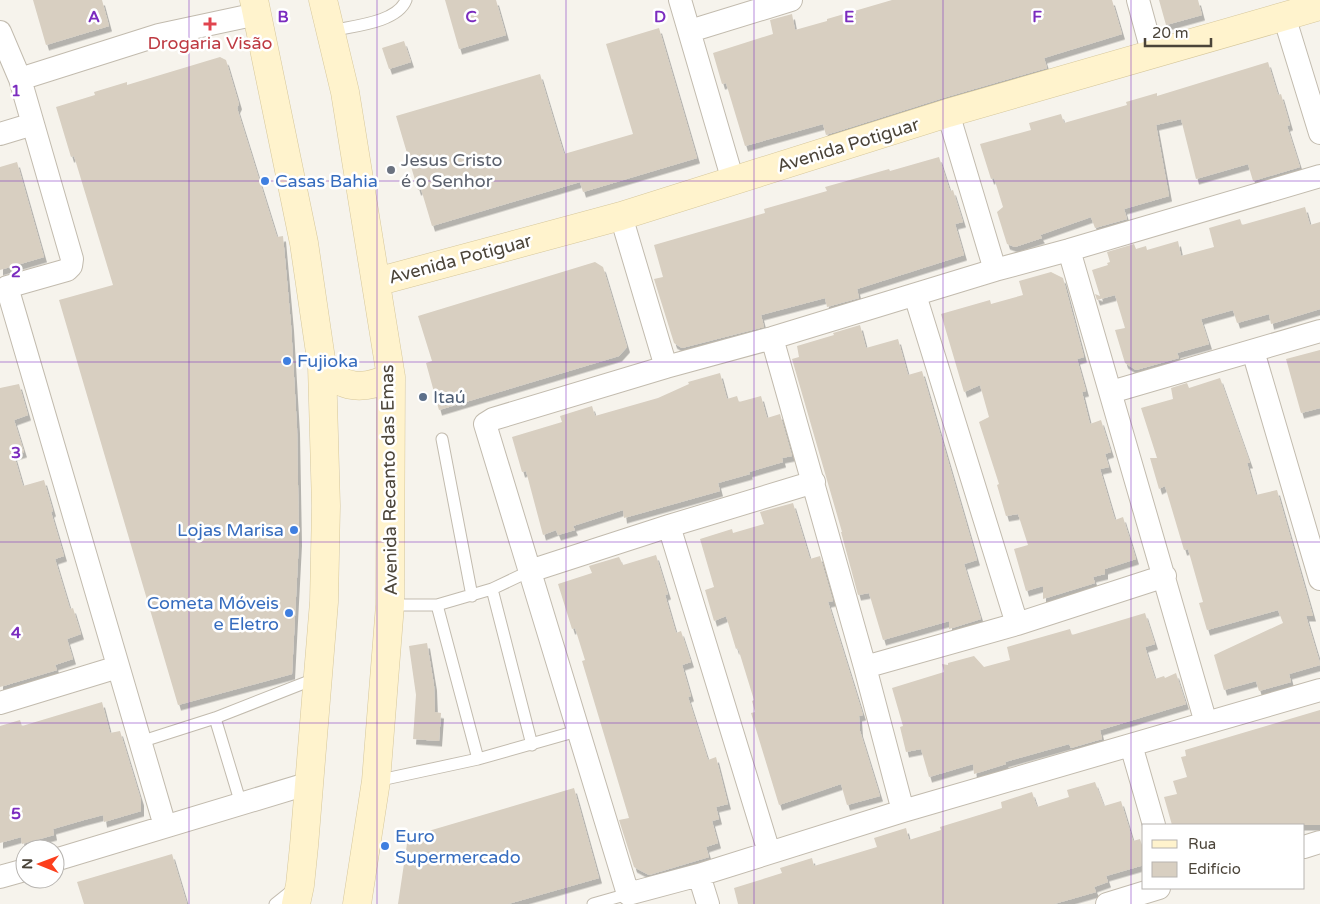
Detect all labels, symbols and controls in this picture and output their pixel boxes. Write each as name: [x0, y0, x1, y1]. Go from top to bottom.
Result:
text: A: [88, 7, 100, 27]
text: B: [277, 7, 289, 27]
text: C: [465, 7, 477, 27]
text: D: [654, 7, 666, 27]
text: E: [844, 7, 854, 27]
text: F: [1032, 7, 1042, 27]
scale bar: [1145, 15, 1211, 47]
marker: Drogaria Visão: [204, 18, 216, 30]
text: 20 m: [1152, 24, 1189, 42]
place label: Drogaria Visão: [147, 32, 273, 54]
text: 1: [11, 81, 21, 101]
street label: Avenida Potiguar: [774, 113, 922, 177]
place label: Jesus Cristo é o Senhor: [401, 149, 503, 192]
marker: Jesus Cristo é o Senhor: [385, 164, 397, 176]
place label: Casas Bahia: [275, 170, 378, 192]
marker: Casas Bahia: [259, 175, 271, 187]
street label: Avenida Potiguar: [386, 229, 534, 289]
text: 2: [11, 262, 21, 282]
place label: Fujioka: [297, 350, 358, 372]
marker: Fujioka: [281, 355, 293, 367]
street label: Avenida Recanto das Emas: [376, 364, 402, 596]
place label: Itaú: [433, 386, 466, 408]
marker: Itaú: [417, 391, 429, 403]
text: 3: [11, 443, 21, 463]
place label: Lojas Marisa: [177, 519, 284, 541]
marker: Lojas Marisa: [288, 524, 300, 536]
place label: Cometa Móveis e Eletro: [147, 592, 279, 635]
marker: Cometa Móveis e Eletro: [283, 607, 295, 619]
text: 4: [11, 623, 21, 643]
text: 5: [11, 804, 21, 824]
legend: [1142, 824, 1305, 889]
place label: Euro Supermercado: [395, 825, 521, 868]
text: Rua: [1188, 835, 1216, 853]
north arrow: [15, 839, 65, 889]
marker: Euro Supermercado: [379, 840, 391, 852]
text: N: [19, 858, 36, 870]
text: Edifício: [1188, 860, 1241, 878]

